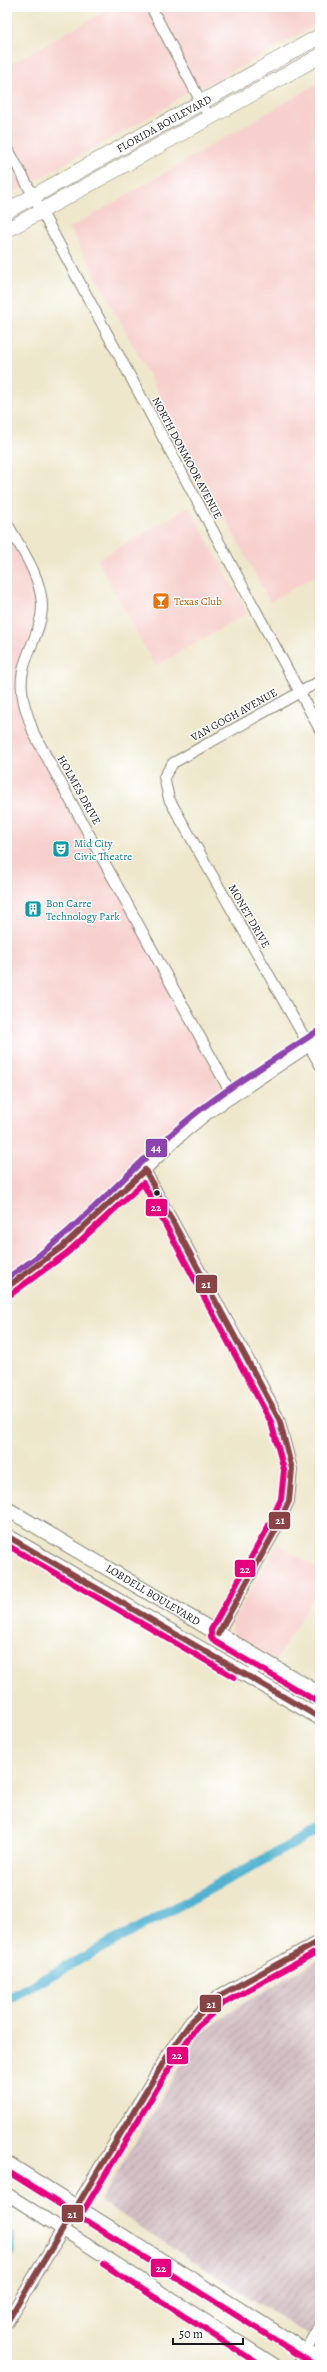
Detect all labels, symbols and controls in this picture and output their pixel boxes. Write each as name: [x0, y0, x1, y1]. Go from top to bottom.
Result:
street label: FLORIDA BOULEVARD: [114, 92, 214, 156]
street label: NORTH DONMOOR AVENUE: [148, 394, 226, 522]
bar icon: Texas Club: [151, 591, 171, 611]
place label: Texas Club: [174, 594, 222, 609]
street label: VAN GOGH AVENUE: [187, 685, 280, 745]
street label: HOLMES DRIVE: [54, 753, 104, 827]
place label: Mid City Civic Theatre: [74, 836, 132, 864]
theatre icon: Mid City Civic Theatre: [51, 839, 71, 859]
street label: MONET DRIVE: [225, 881, 273, 951]
place label: Bon Carre Technology Park: [46, 896, 120, 924]
building icon: Bon Carre Technology Park: [23, 899, 43, 919]
line badge: 44: [145, 1138, 168, 1158]
text: 44: [151, 1141, 161, 1156]
unlabelled marker: [152, 1188, 162, 1198]
line badge: 22: [145, 1198, 168, 1217]
text: 22: [151, 1200, 162, 1215]
line badge: 21: [195, 1274, 218, 1294]
text: 21: [201, 1277, 211, 1292]
line badge: 21: [268, 1511, 291, 1530]
text: 21: [275, 1513, 285, 1528]
line badge: 22: [234, 1559, 256, 1578]
street label: LOBDELL BOULEVARD: [103, 1561, 203, 1629]
text: 22: [240, 1562, 251, 1577]
line badge: 21: [199, 1994, 222, 2013]
text: 21: [206, 1997, 216, 2012]
line badge: 22: [166, 2046, 189, 2065]
text: 22: [172, 2048, 183, 2063]
line badge: 21: [61, 2204, 84, 2223]
text: 21: [67, 2207, 77, 2222]
line badge: 22: [150, 2258, 172, 2278]
text: 22: [156, 2261, 167, 2276]
scale bar: [173, 2320, 243, 2346]
text: 50 m: [179, 2326, 203, 2342]

